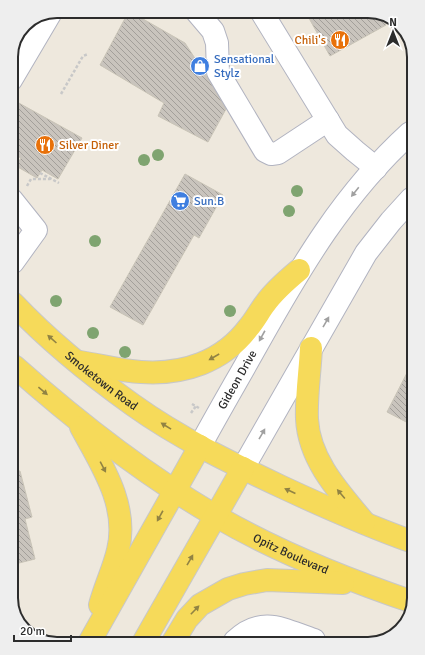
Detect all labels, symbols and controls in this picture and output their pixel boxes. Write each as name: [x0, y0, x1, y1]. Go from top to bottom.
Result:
north arrow: [373, 12, 413, 52]
text: N: [389, 16, 397, 29]
restaurant icon: Chili's: [329, 29, 351, 51]
place label: Chili's: [295, 33, 326, 48]
place label: Sensational Stylz: [214, 52, 275, 81]
shop icon: Sensational Stylz: [189, 55, 211, 77]
restaurant icon: Silver Diner: [34, 134, 56, 156]
place label: Silver Diner: [59, 138, 119, 153]
one-way arrow: [351, 187, 360, 198]
supermarket icon: Sun.B: [169, 190, 191, 212]
place label: Sun.B: [194, 194, 224, 209]
one-way arrow: [323, 316, 330, 327]
one-way arrow: [258, 330, 265, 342]
one-way arrow: [47, 335, 57, 344]
street label: Gideon Drive: [214, 347, 260, 412]
street label: Smoketown Road: [62, 348, 141, 414]
one-way arrow: [208, 354, 220, 361]
one-way arrow: [38, 387, 49, 396]
one-way arrow: [160, 423, 172, 430]
one-way arrow: [258, 428, 265, 440]
one-way arrow: [99, 461, 106, 473]
one-way arrow: [284, 488, 295, 494]
one-way arrow: [337, 489, 346, 500]
one-way arrow: [157, 510, 164, 522]
street label: Opitz Boulevard: [251, 530, 331, 578]
one-way arrow: [186, 554, 193, 566]
one-way arrow: [190, 605, 200, 615]
scale bar: [14, 617, 71, 643]
text: 20 m: [20, 624, 45, 639]

